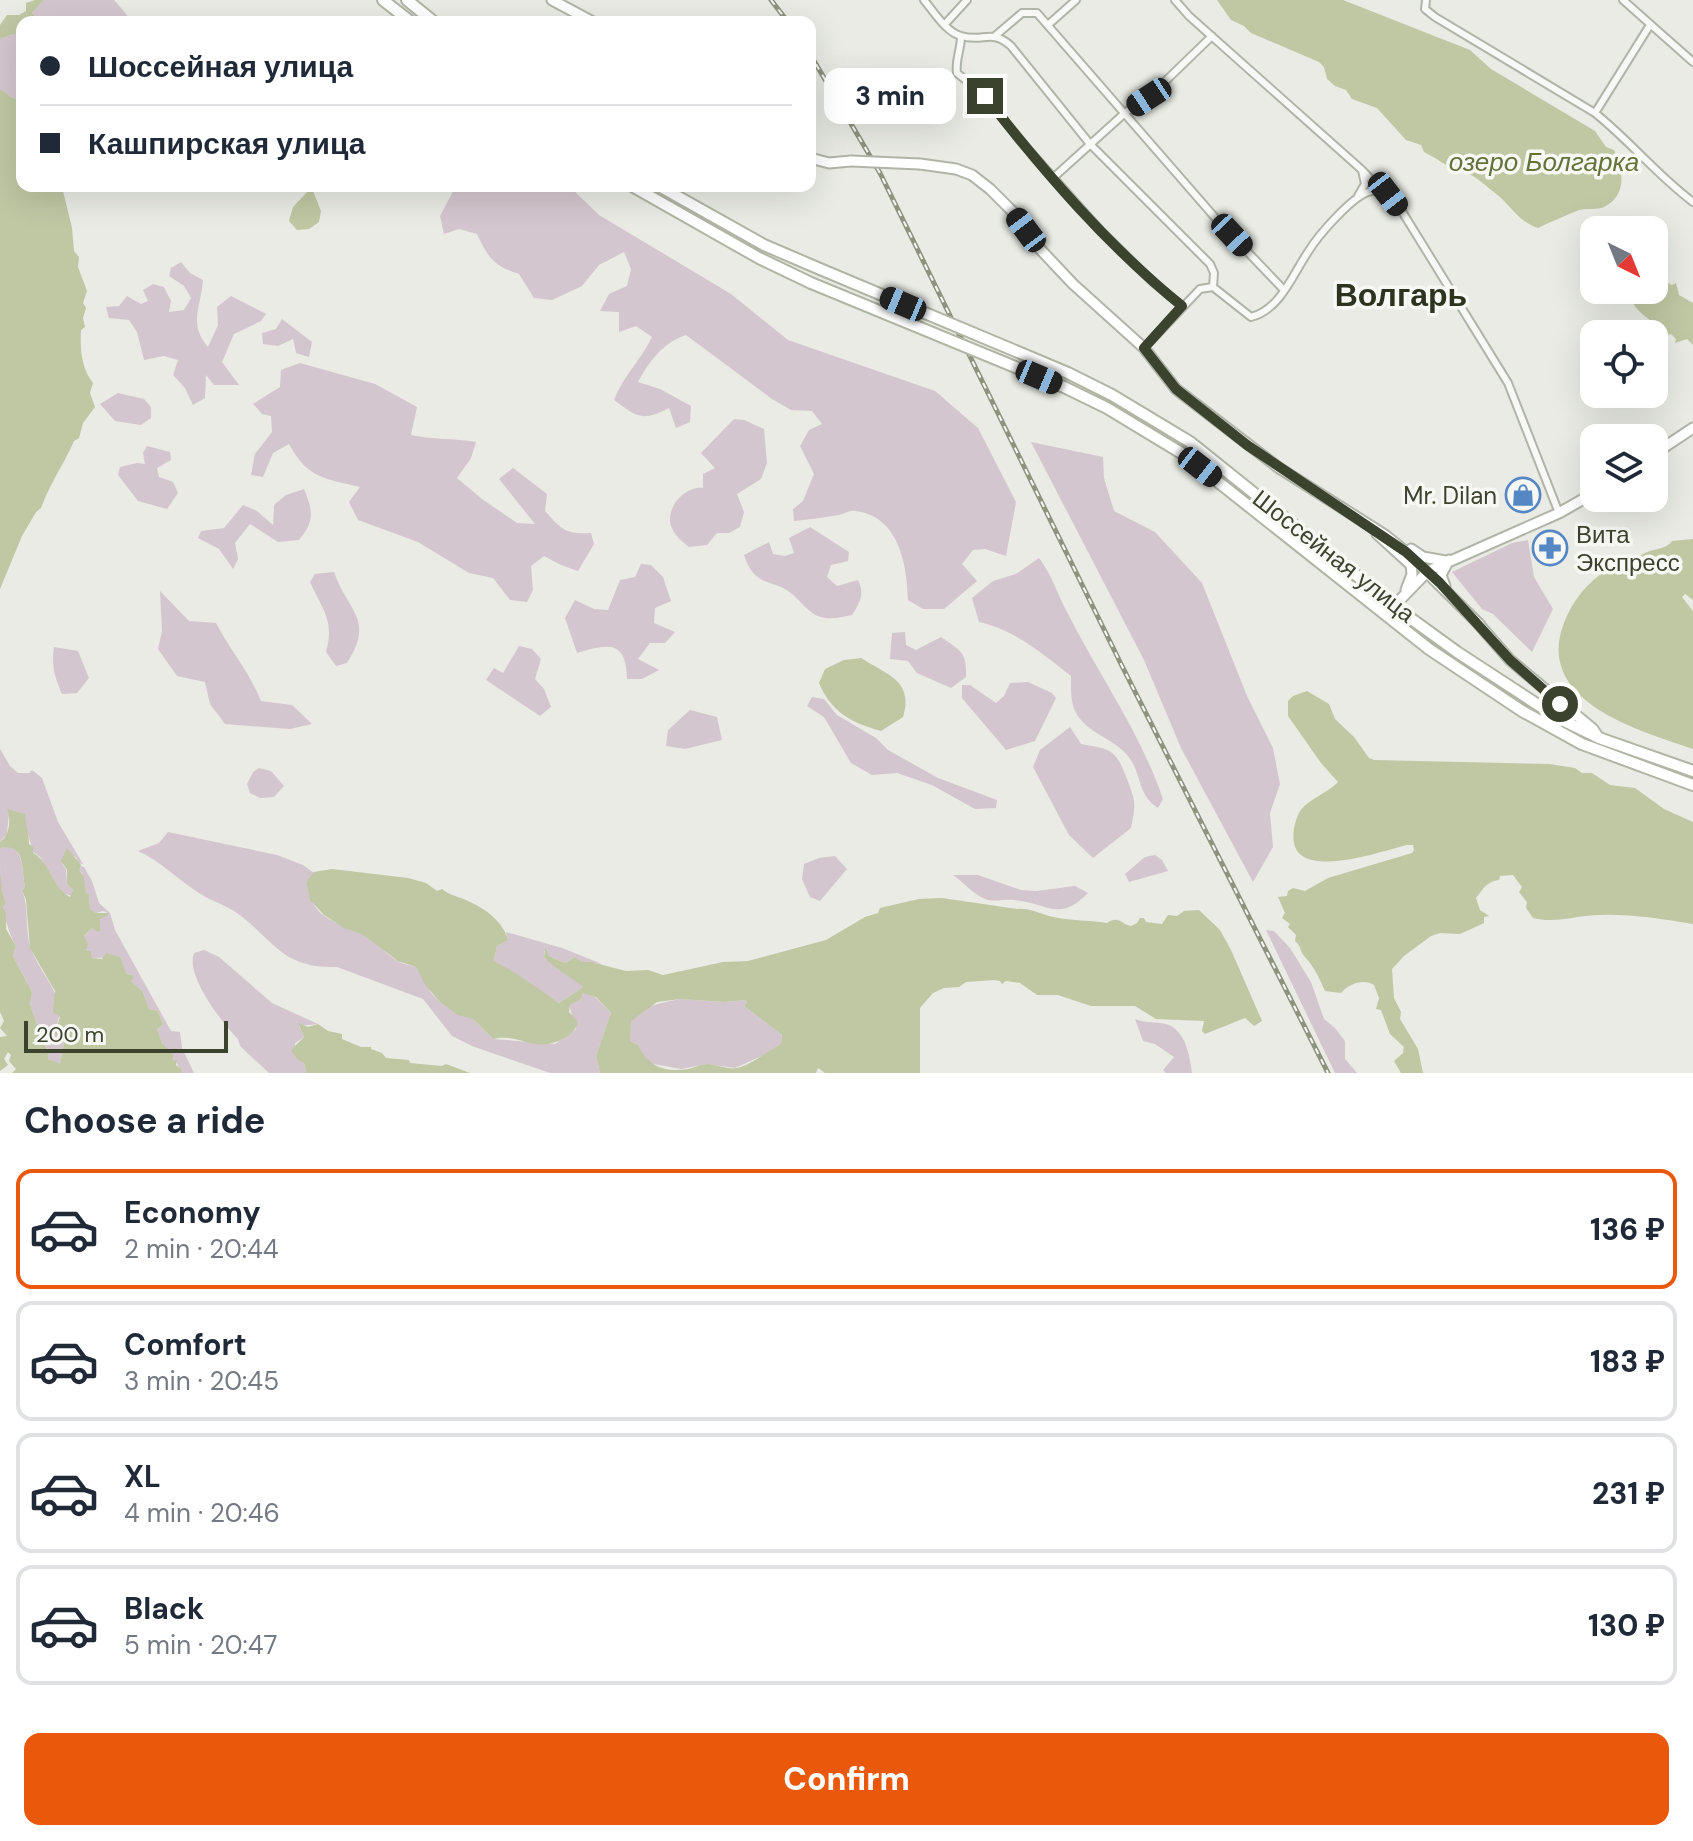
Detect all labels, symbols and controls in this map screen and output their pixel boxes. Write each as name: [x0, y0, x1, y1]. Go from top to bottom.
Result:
text: Шоссейная улица: [88, 47, 353, 86]
callout: 3 min: [825, 68, 957, 124]
car: [1122, 74, 1176, 120]
route end: [967, 78, 1003, 114]
text: 3 min: [855, 79, 925, 113]
text: Кашпирская улица: [88, 124, 365, 163]
water label: озеро Болгарка: [1449, 145, 1639, 179]
car: [1364, 168, 1412, 220]
car: [1002, 204, 1050, 256]
car: [1207, 209, 1257, 261]
north arrow: [1580, 216, 1668, 304]
map controls: [1580, 216, 1668, 512]
district label: Волгарь: [1335, 274, 1467, 316]
car: [876, 284, 930, 324]
button: locate: [1580, 320, 1668, 408]
car: [1012, 357, 1066, 397]
button: layers: [1580, 424, 1668, 512]
car: [1174, 443, 1226, 491]
shop icon: Mr. Dilan: [1504, 476, 1542, 514]
place label: Mr. Dilan: [1403, 480, 1497, 511]
street label: Шоссейная улица: [1246, 483, 1422, 630]
place label: Вита Экспресс: [1576, 519, 1680, 578]
pharmacy icon: Вита Экспресс: [1531, 529, 1569, 567]
route start: [1542, 686, 1578, 722]
scale bar: [24, 1017, 228, 1053]
text: 200 m: [36, 1020, 104, 1049]
text: Choose a ride: [24, 1097, 265, 1144]
icon: car: [28, 1193, 100, 1265]
text: Economy: [124, 1193, 261, 1232]
text: 136 ₽: [1590, 1210, 1665, 1249]
text: 2 min · 20:44: [124, 1232, 279, 1266]
icon: car: [28, 1325, 100, 1397]
text: Comfort: [124, 1325, 247, 1364]
text: 183 ₽: [1590, 1342, 1665, 1381]
text: 3 min · 20:45: [124, 1364, 279, 1398]
icon: car: [28, 1457, 100, 1529]
text: XL: [124, 1457, 161, 1496]
text: 231 ₽: [1592, 1474, 1665, 1513]
text: 4 min · 20:46: [124, 1496, 280, 1530]
icon: car: [28, 1589, 100, 1661]
text: Black: [124, 1589, 204, 1628]
text: 130 ₽: [1588, 1606, 1665, 1645]
text: 5 min · 20:47: [124, 1628, 278, 1662]
button: Confirm: [24, 1733, 1669, 1825]

